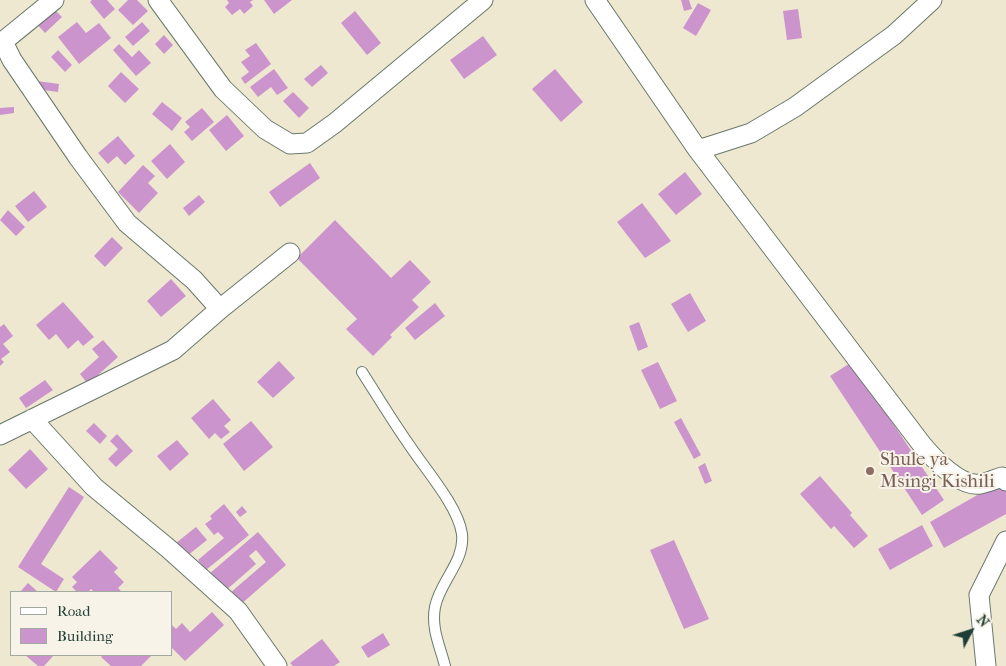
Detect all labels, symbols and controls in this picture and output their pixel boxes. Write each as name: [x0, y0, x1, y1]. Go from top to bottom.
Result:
place label: Shule ya Msingi Kishili: [880, 449, 995, 493]
marker: Shule ya Msingi Kishili: [864, 465, 876, 477]
legend: [10, 591, 172, 656]
text: Road: [57, 602, 90, 620]
north arrow: [946, 606, 996, 656]
text: N: [973, 612, 993, 631]
text: Building: [57, 627, 113, 645]

